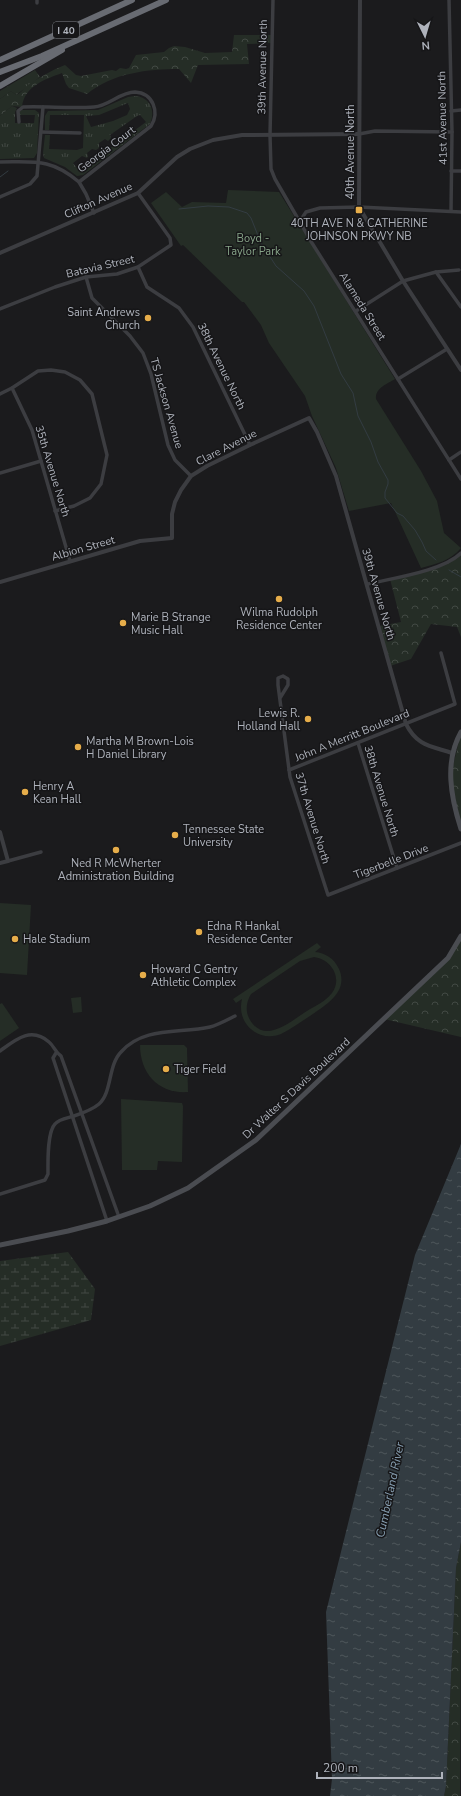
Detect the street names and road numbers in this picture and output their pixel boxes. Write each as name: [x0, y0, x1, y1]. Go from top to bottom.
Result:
street label: 39th Avenue North: [254, 19, 271, 115]
road number: I 40: [53, 22, 79, 38]
street label: 41st Avenue North: [434, 71, 451, 165]
street label: 40th Avenue North: [343, 105, 358, 199]
street label: Georgia Court: [74, 123, 138, 176]
street label: Clifton Avenue: [62, 179, 135, 222]
street label: Batavia Street: [64, 251, 136, 282]
street label: Alameda Street: [336, 269, 390, 343]
street label: 38th Avenue North: [194, 320, 249, 412]
street label: TS Jackson Avenue: [146, 356, 187, 450]
street label: 35th Avenue North: [31, 424, 74, 519]
street label: Clare Avenue: [193, 426, 259, 469]
street label: Albion Street: [50, 532, 117, 565]
street label: 39th Avenue North: [358, 546, 399, 642]
street label: John A Merritt Boulevard: [292, 706, 412, 766]
street label: 38th Avenue North: [360, 744, 403, 839]
street label: 37th Avenue North: [291, 771, 334, 866]
street label: Tigerbelle Drive: [352, 840, 431, 883]
street label: Dr Walter S Davis Boulevard: [239, 1034, 353, 1142]

